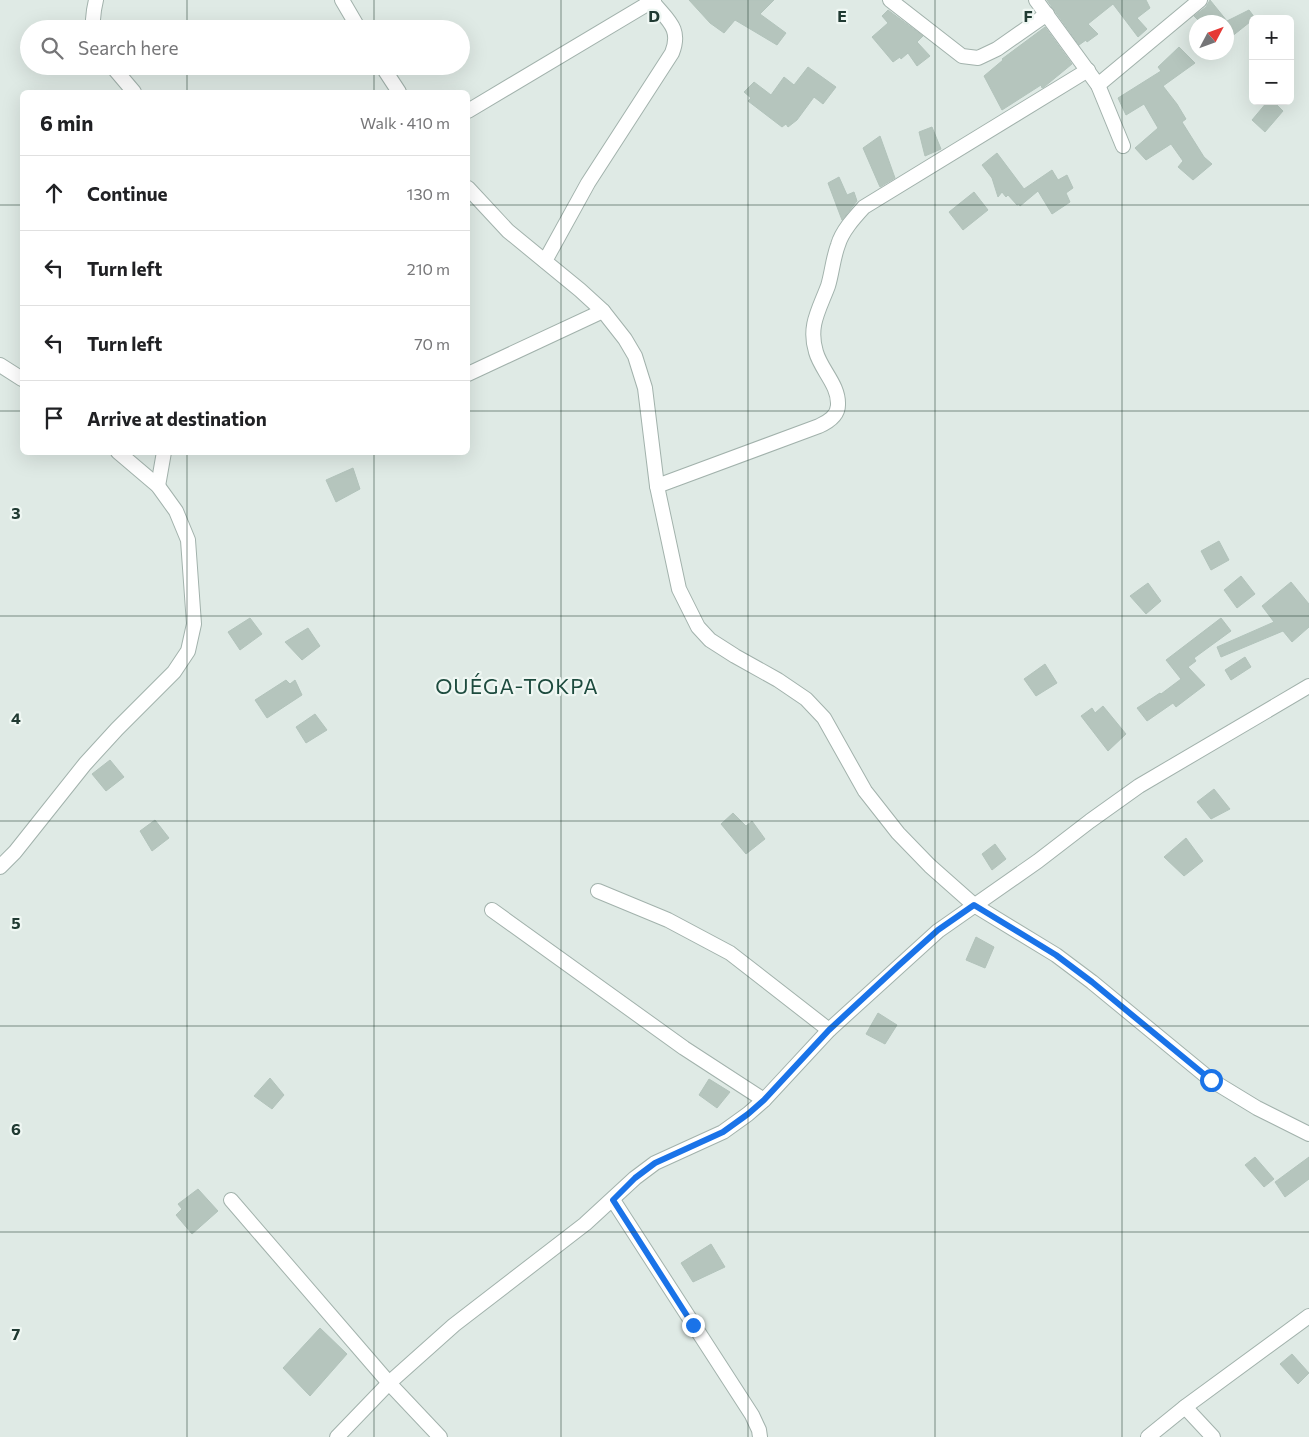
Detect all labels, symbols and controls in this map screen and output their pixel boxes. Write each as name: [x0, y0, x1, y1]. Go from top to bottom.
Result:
text: D: [648, 6, 660, 25]
text: E: [837, 6, 847, 25]
text: F: [1023, 6, 1033, 25]
north arrow: [1189, 15, 1234, 60]
map controls: [1249, 15, 1294, 105]
button: +: [1249, 15, 1294, 60]
search box: [20, 20, 470, 75]
icon: search: [38, 34, 66, 62]
text: Search here: [78, 36, 178, 59]
button: −: [1249, 60, 1294, 105]
text: 6 min: [40, 110, 93, 135]
text: Walk · 410 m: [360, 113, 450, 132]
icon: ahead: [40, 179, 68, 207]
text: Continue: [87, 182, 167, 205]
text: 130 m: [407, 184, 450, 203]
icon: left: [40, 254, 68, 282]
text: Turn left: [87, 257, 162, 280]
text: 210 m: [407, 259, 450, 278]
icon: left: [40, 329, 68, 357]
text: Turn left: [87, 332, 162, 355]
text: 70 m: [414, 334, 450, 353]
icon: arrive: [40, 404, 68, 432]
text: Arrive at destination: [87, 407, 267, 430]
text: 3: [11, 503, 21, 522]
district label: OUÉGA-TOKPA: [435, 673, 599, 698]
text: 4: [11, 708, 21, 727]
text: 5: [11, 913, 21, 932]
route start: [1200, 1069, 1223, 1092]
text: 6: [11, 1119, 21, 1138]
route end: [682, 1314, 705, 1337]
text: 7: [12, 1324, 21, 1343]

